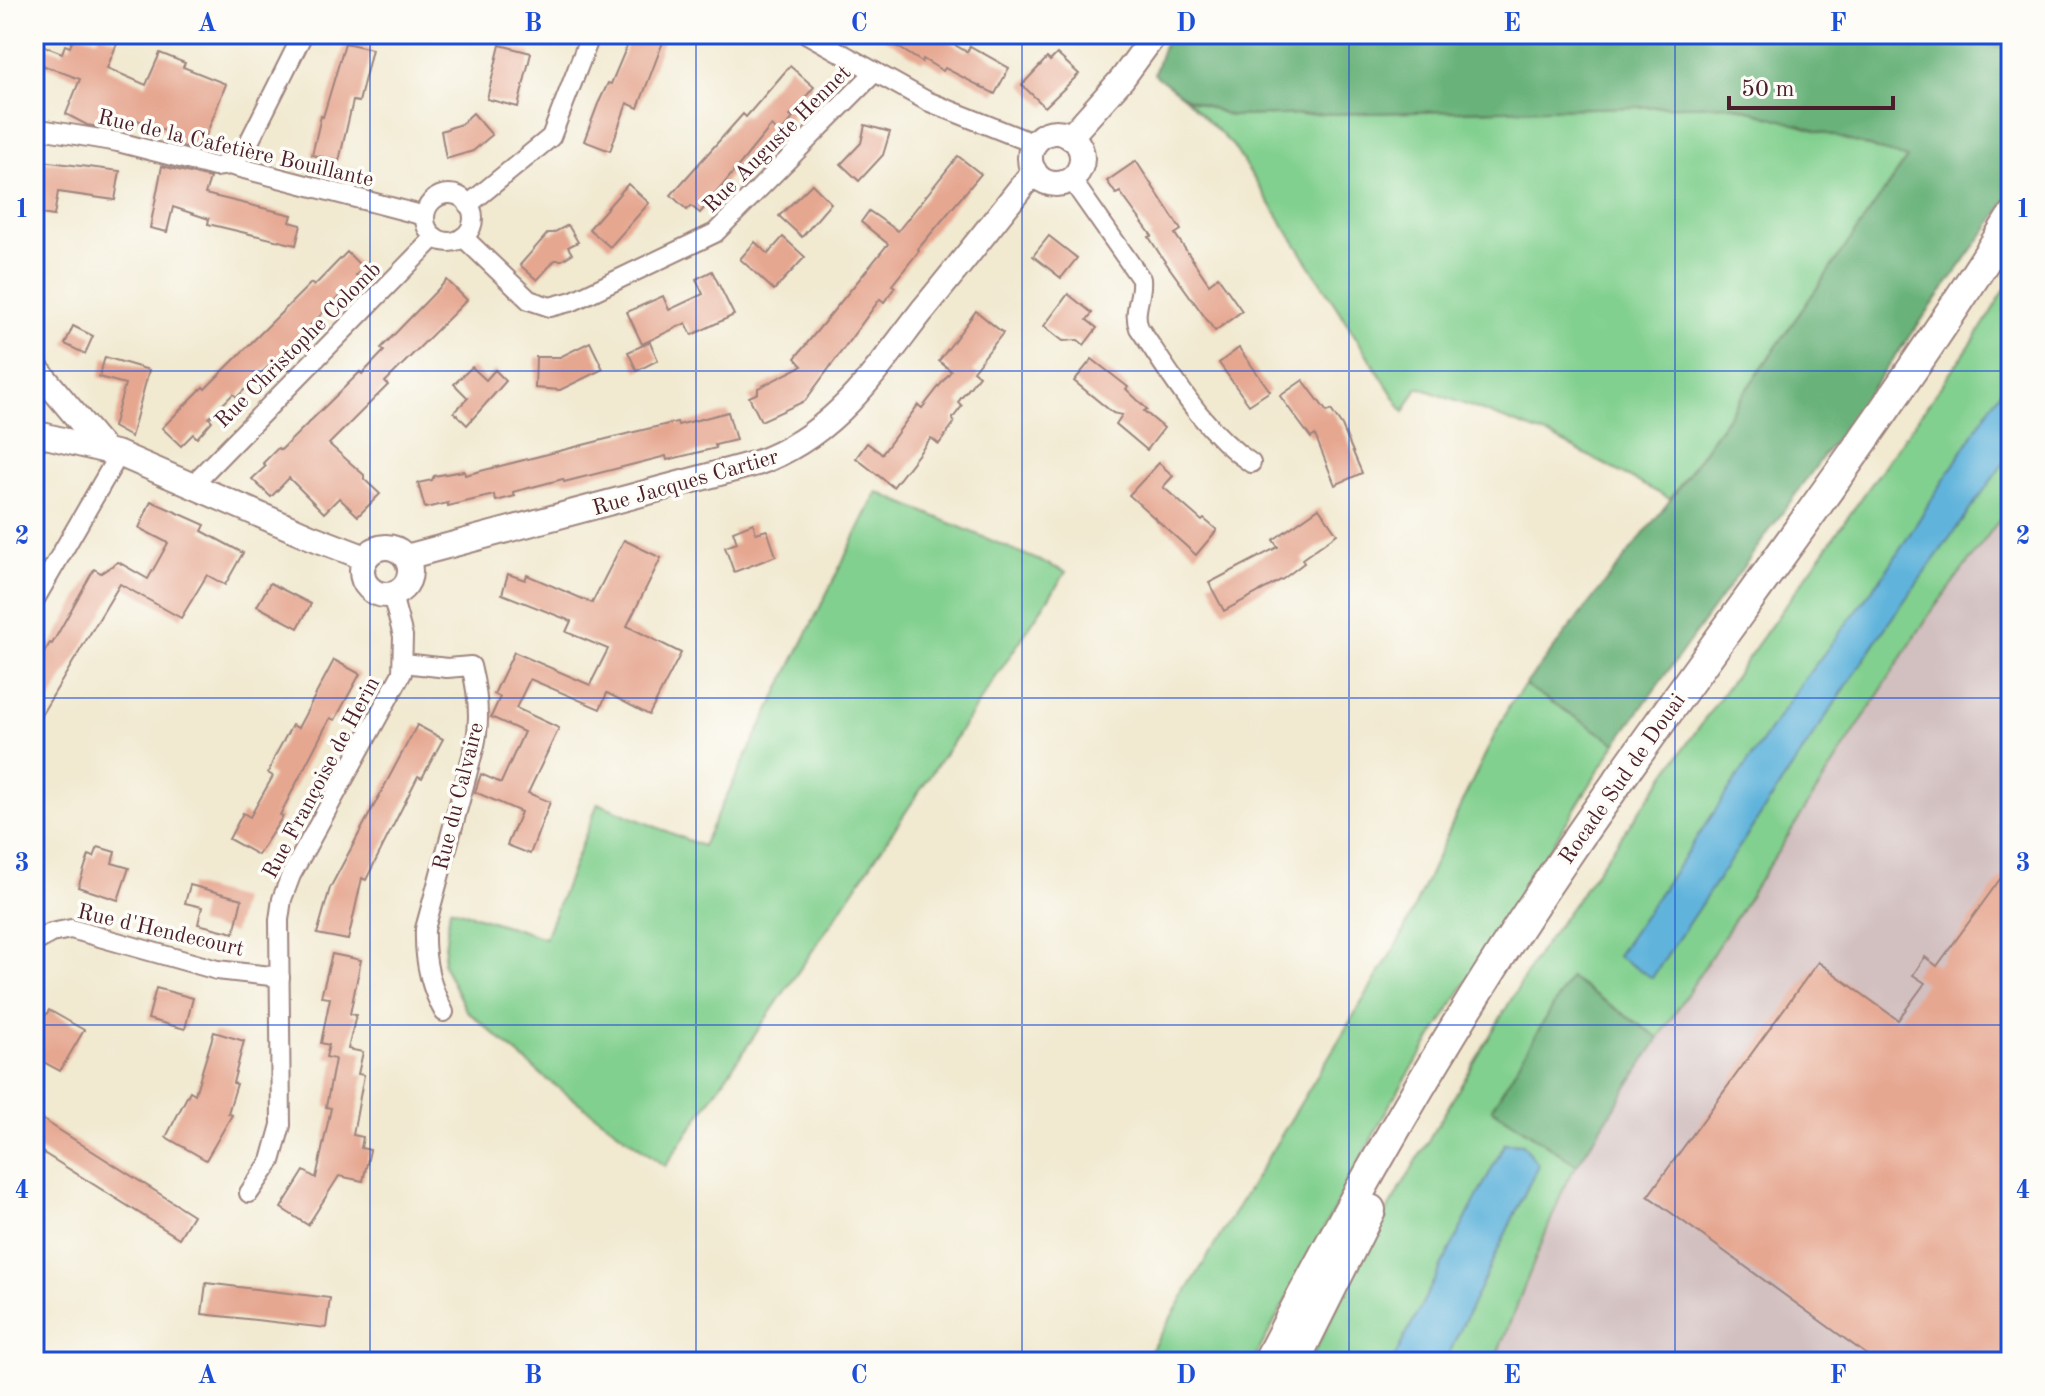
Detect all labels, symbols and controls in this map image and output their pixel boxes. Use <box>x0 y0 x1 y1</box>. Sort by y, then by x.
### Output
text: A <box>197 11 217 37</box>
text: B <box>524 11 542 37</box>
text: C <box>850 11 868 37</box>
text: D <box>1176 11 1196 37</box>
text: E <box>1503 11 1521 37</box>
text: F <box>1829 11 1847 37</box>
scale bar <box>1729 60 1893 110</box>
street label: Rue Auguste Hennet <box>699 61 855 217</box>
text: 50 m <box>1741 78 1795 102</box>
street label: Rue de la Cafetière Bouillante <box>95 106 376 191</box>
text: 1 <box>14 197 30 223</box>
text: 1 <box>2015 197 2031 223</box>
street label: Rue Christophe Colomb <box>211 258 386 433</box>
street label: Rue Jacques Cartier <box>590 446 781 520</box>
text: 2 <box>14 524 30 550</box>
text: 2 <box>2015 524 2031 550</box>
street label: Rue Françoise de Herin <box>259 673 384 882</box>
street label: Rocade Sud de Douai <box>1556 690 1690 868</box>
street label: Rue du Calvaire <box>430 720 488 873</box>
text: 3 <box>14 851 30 877</box>
text: 3 <box>2015 851 2031 877</box>
street label: Rue d'Hendecourt <box>75 901 246 961</box>
text: 4 <box>14 1178 30 1204</box>
text: 4 <box>2015 1178 2031 1204</box>
text: A <box>197 1363 217 1389</box>
text: B <box>524 1363 542 1389</box>
text: C <box>850 1363 868 1389</box>
text: D <box>1176 1363 1196 1389</box>
text: E <box>1503 1363 1521 1389</box>
text: F <box>1829 1363 1847 1389</box>

